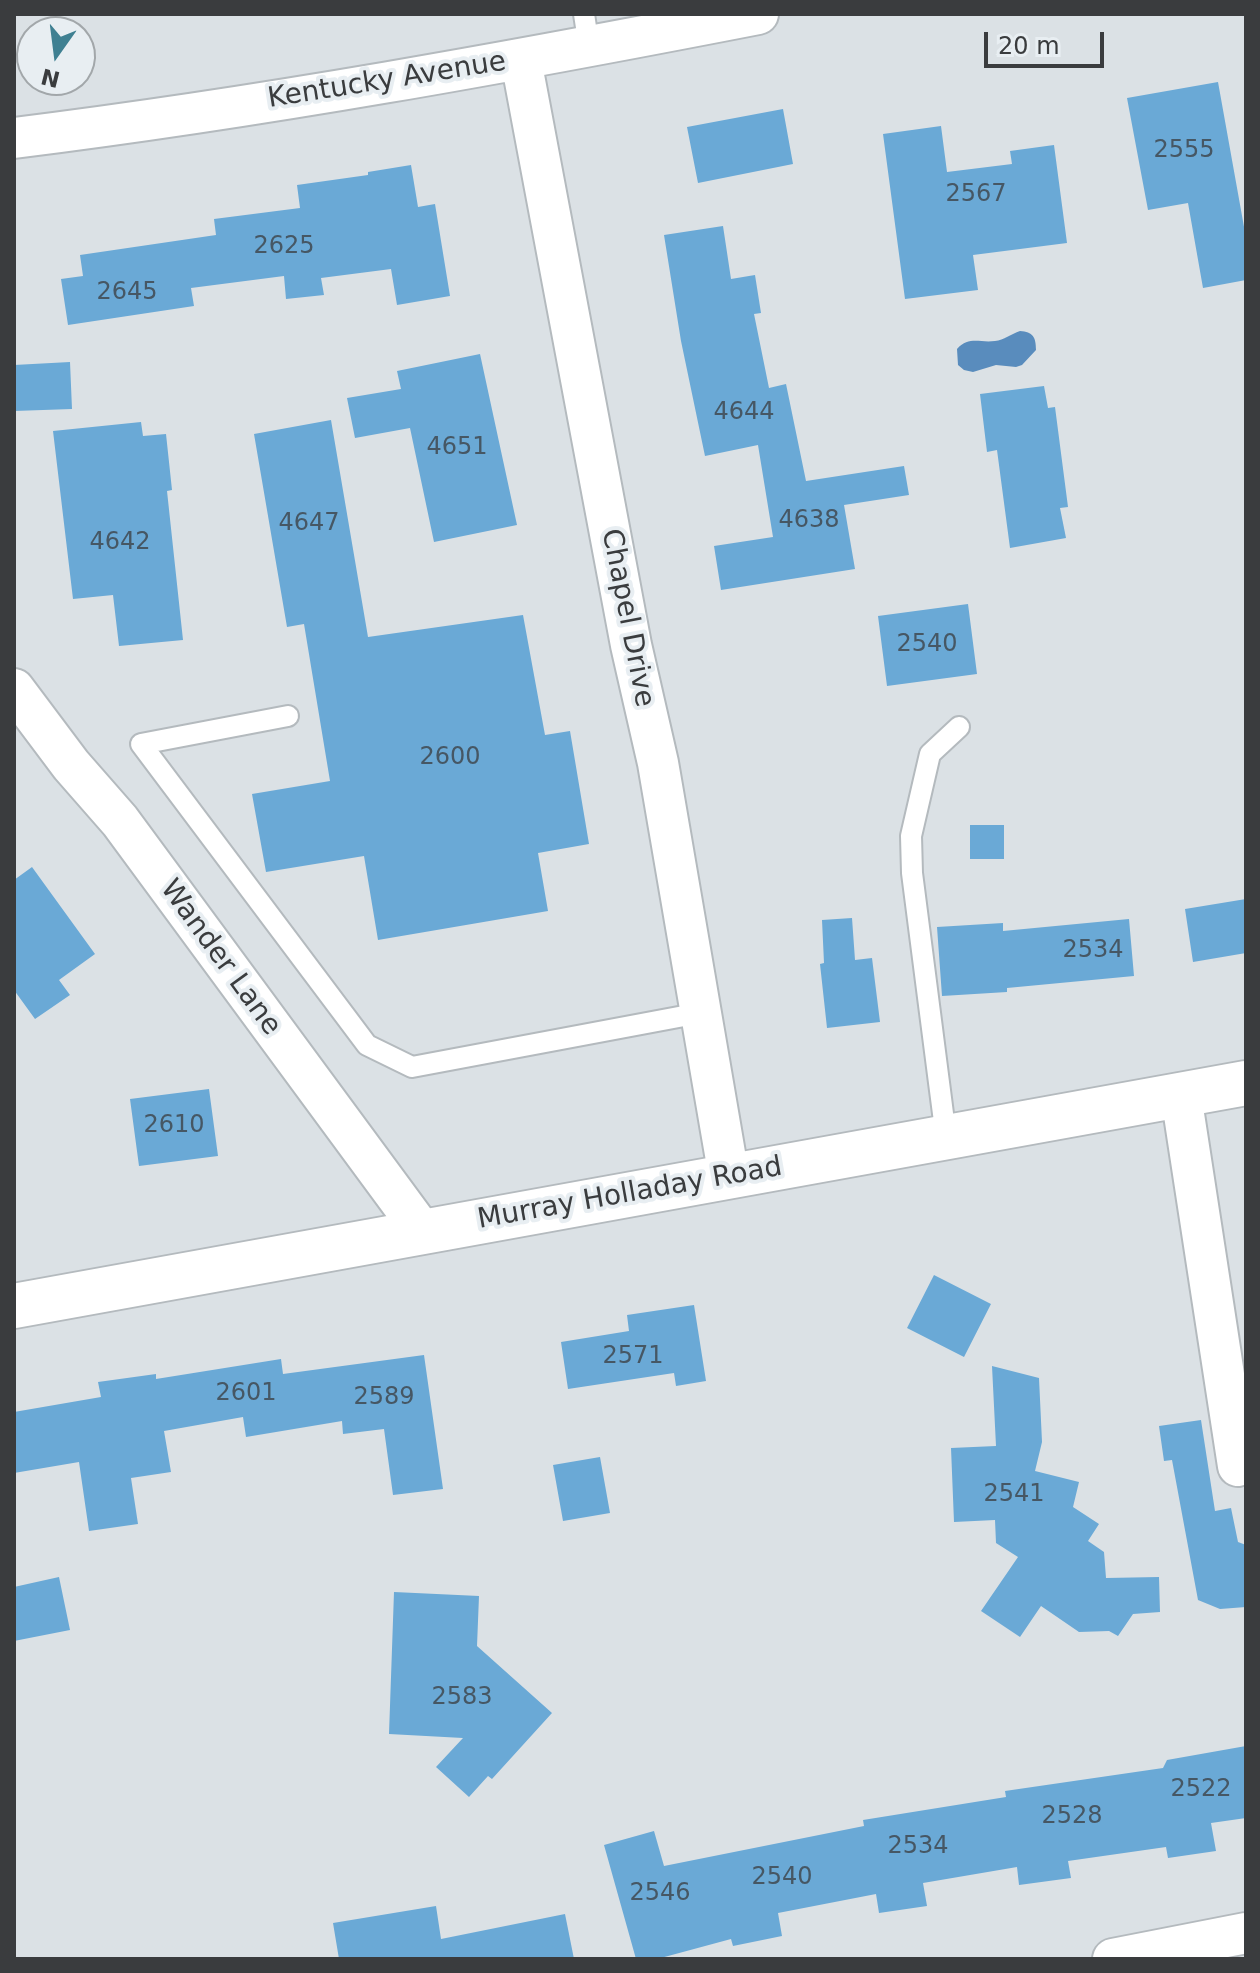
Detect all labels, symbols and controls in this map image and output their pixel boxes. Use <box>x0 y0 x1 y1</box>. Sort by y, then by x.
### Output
north arrow <box>16 16 96 96</box>
scale bar <box>988 16 1108 66</box>
text: 20 m <box>998 32 1060 60</box>
street label: Kentucky Avenue <box>265 46 509 116</box>
text: N <box>39 63 63 92</box>
house number: 2555 <box>1153 137 1215 165</box>
house number: 2567 <box>945 181 1007 209</box>
house number: 2625 <box>253 233 315 261</box>
house number: 2645 <box>96 279 158 307</box>
house number: 4644 <box>713 399 775 427</box>
house number: 4651 <box>426 434 488 462</box>
house number: 4638 <box>778 507 840 535</box>
house number: 4647 <box>278 510 340 538</box>
street label: Chapel Drive <box>593 526 661 710</box>
house number: 4642 <box>89 529 151 557</box>
house number: 2540 <box>896 631 958 659</box>
house number: 2600 <box>419 744 481 772</box>
street label: Wander Lane <box>152 874 288 1042</box>
house number: 2534 <box>1062 937 1124 965</box>
house number: 2610 <box>143 1112 205 1140</box>
street label: Murray Holladay Road <box>475 1151 785 1237</box>
house number: 2571 <box>602 1343 664 1371</box>
house number: 2601 <box>215 1380 277 1408</box>
house number: 2589 <box>353 1384 415 1412</box>
house number: 2541 <box>983 1481 1045 1509</box>
house number: 2583 <box>431 1684 493 1712</box>
house number: 2522 <box>1170 1776 1232 1804</box>
house number: 2528 <box>1041 1803 1103 1831</box>
house number: 2534 <box>887 1833 949 1861</box>
house number: 2540 <box>751 1864 813 1892</box>
house number: 2546 <box>629 1880 691 1908</box>

